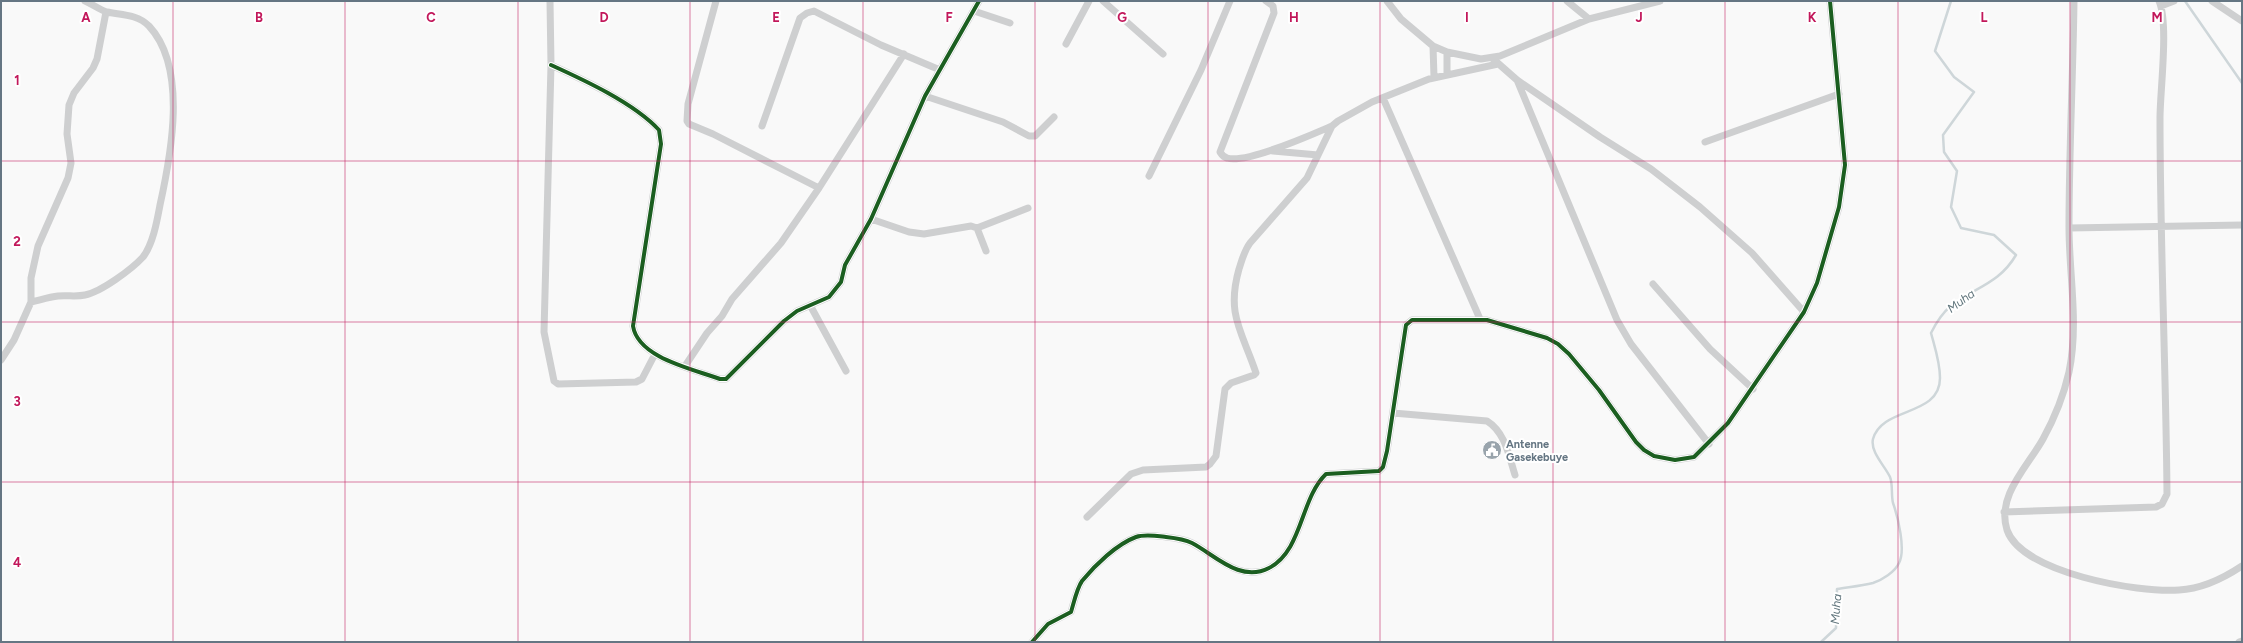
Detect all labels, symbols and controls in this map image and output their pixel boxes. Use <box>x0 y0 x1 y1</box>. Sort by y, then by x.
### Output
text: A <box>81 10 91 25</box>
text: B <box>255 10 263 25</box>
text: C <box>426 10 436 25</box>
text: D <box>599 10 609 25</box>
text: E <box>772 10 780 25</box>
text: F <box>945 10 953 25</box>
text: G <box>1117 10 1127 25</box>
text: H <box>1289 10 1299 25</box>
text: I <box>1465 10 1469 25</box>
text: J <box>1635 10 1643 25</box>
text: K <box>1808 10 1817 25</box>
text: L <box>1981 10 1988 25</box>
text: M <box>2151 10 2163 25</box>
text: 1 <box>14 73 20 88</box>
text: 2 <box>13 234 21 249</box>
water label: Muha <box>1945 286 1977 316</box>
text: 3 <box>13 394 21 409</box>
place label: Antenne Gasekebuye <box>1506 438 1568 464</box>
public building icon: Antenne Gasekebuye <box>1481 439 1503 461</box>
text: 4 <box>13 555 21 570</box>
water label: Muha <box>1828 593 1844 625</box>

